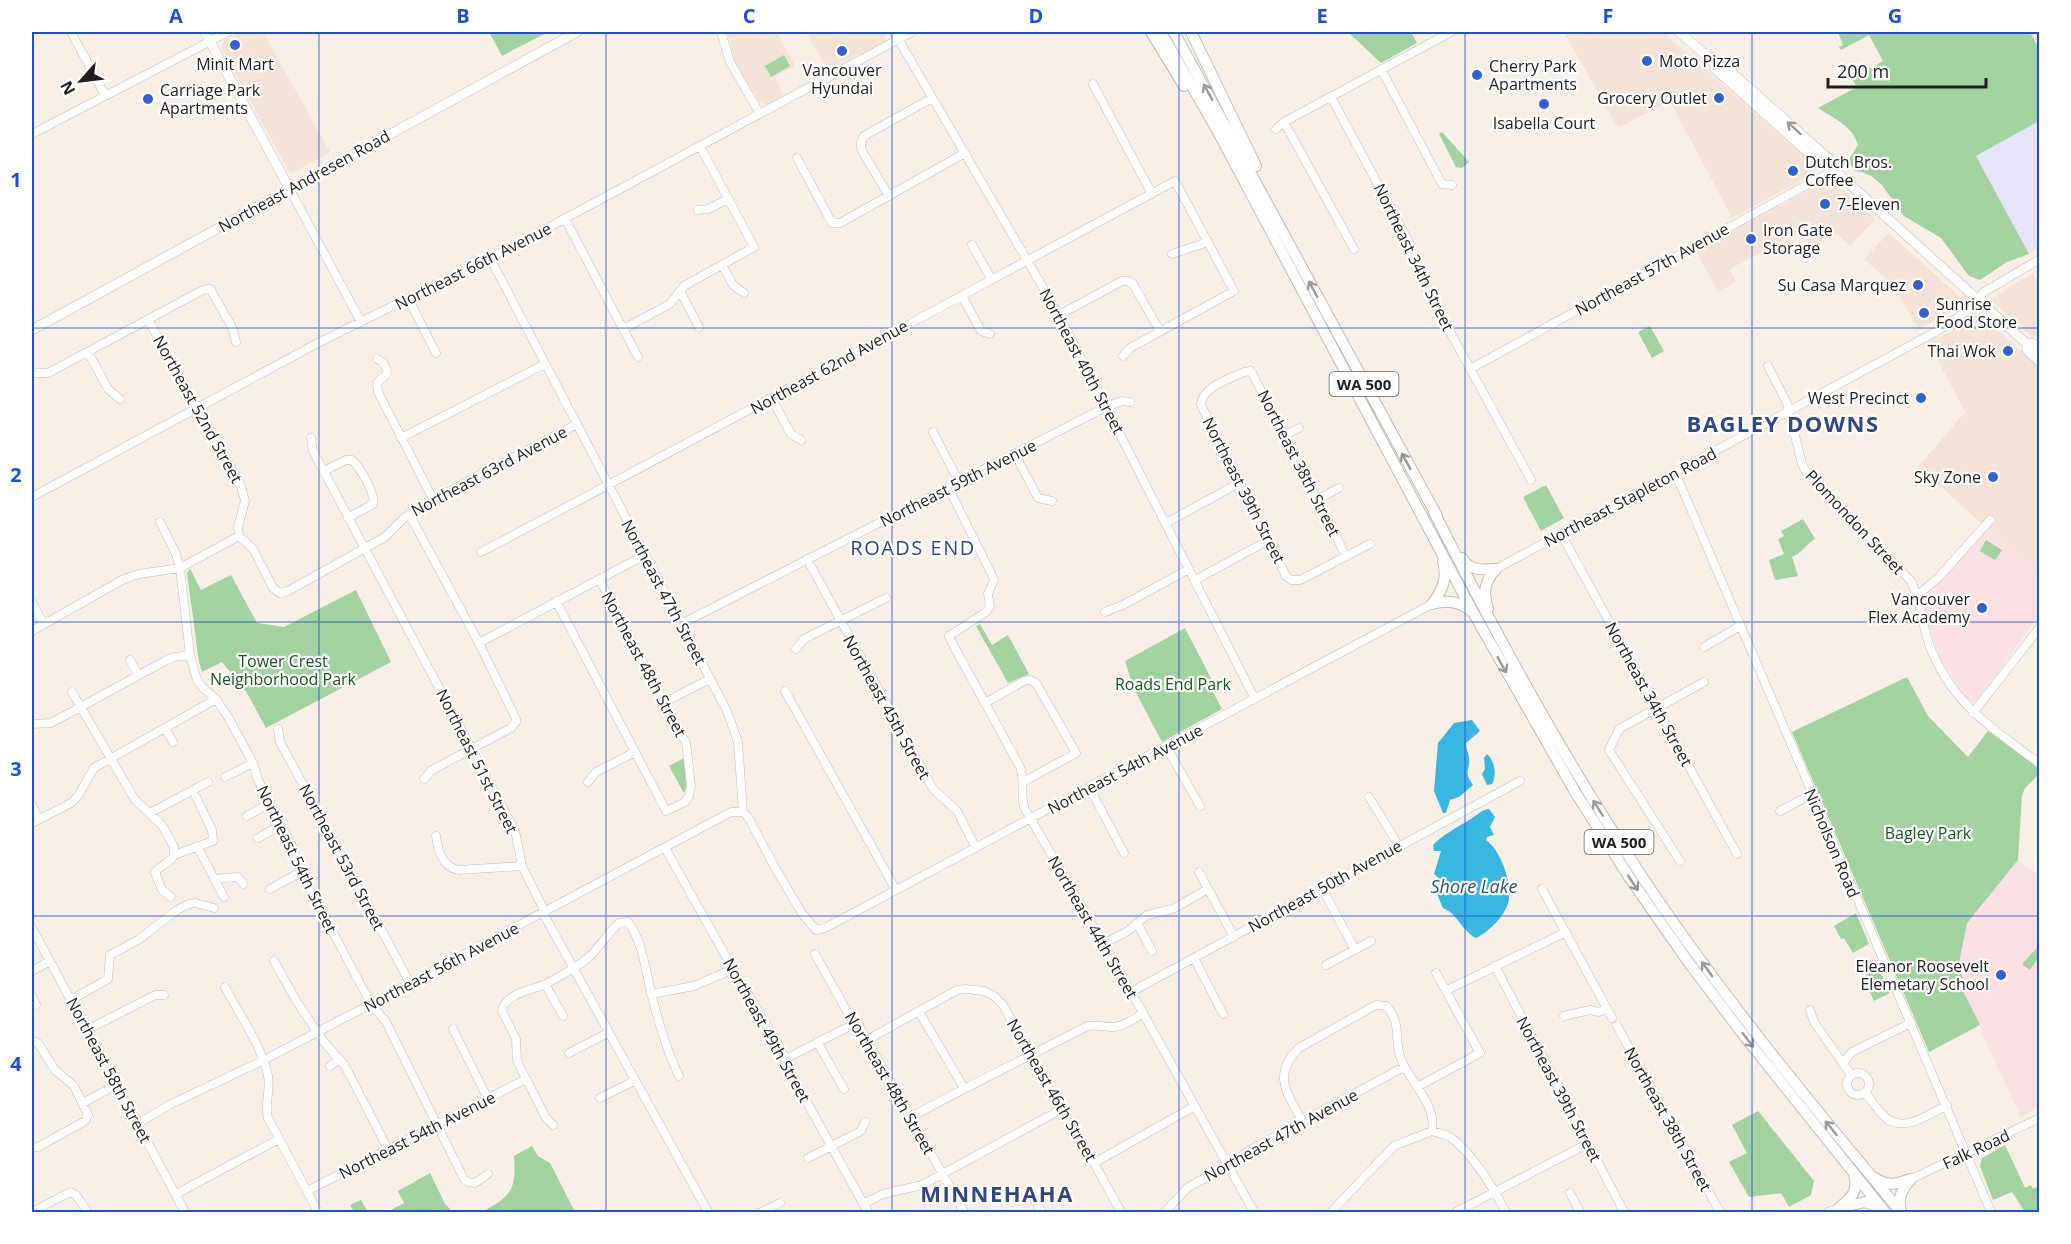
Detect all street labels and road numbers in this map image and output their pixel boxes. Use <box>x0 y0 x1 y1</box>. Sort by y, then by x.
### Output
street label: Northeast Andresen Road <box>214 125 394 237</box>
street label: Northeast 34th Street <box>1369 179 1459 335</box>
street label: Northeast 66th Avenue <box>391 217 555 315</box>
street label: Northeast 57th Avenue <box>1571 217 1733 321</box>
street label: Northeast 40th Street <box>1034 284 1130 438</box>
street label: Northeast 62nd Avenue <box>746 315 912 419</box>
street label: Northeast 52nd Street <box>148 331 248 487</box>
road number: WA 500 <box>1330 372 1398 396</box>
street label: Northeast 38th Street <box>1252 386 1346 540</box>
street label: Northeast 39th Street <box>1197 413 1291 567</box>
street label: Northeast 63rd Avenue <box>407 421 571 521</box>
street label: Northeast 59th Avenue <box>876 434 1040 532</box>
street label: Northeast Stapleton Road <box>1540 442 1720 552</box>
street label: Plomondon Street <box>1801 465 1909 579</box>
street label: Northeast 47th Street <box>616 515 712 669</box>
street label: Northeast 48th Street <box>596 587 692 741</box>
street label: Northeast 34th Street <box>1600 618 1698 770</box>
street label: Northeast 45th Street <box>838 631 936 783</box>
street label: Northeast 51st Street <box>431 685 523 837</box>
street label: Northeast 54th Avenue <box>1044 719 1206 819</box>
street label: Northeast 53rd Street <box>294 780 390 934</box>
street label: Northeast 54th Street <box>252 781 342 937</box>
street label: Nicholson Road <box>1799 785 1865 901</box>
road number: WA 500 <box>1584 830 1654 854</box>
street label: Northeast 50th Avenue <box>1244 834 1406 938</box>
street label: Northeast 44th Street <box>1043 851 1143 1003</box>
street label: Northeast 56th Avenue <box>360 917 522 1017</box>
street label: Northeast 49th Street <box>718 954 816 1106</box>
street label: Northeast 58th Street <box>61 993 157 1147</box>
street label: Northeast 48th Street <box>840 1007 940 1159</box>
street label: Northeast 39th Street <box>1511 1012 1607 1166</box>
street label: Northeast 46th Street <box>1002 1014 1102 1166</box>
street label: Northeast 38th Street <box>1619 1043 1717 1195</box>
street label: Northeast 47th Avenue <box>1200 1083 1362 1187</box>
street label: Northeast 54th Avenue <box>335 1086 499 1184</box>
street label: Falk Road <box>1939 1124 2013 1174</box>

